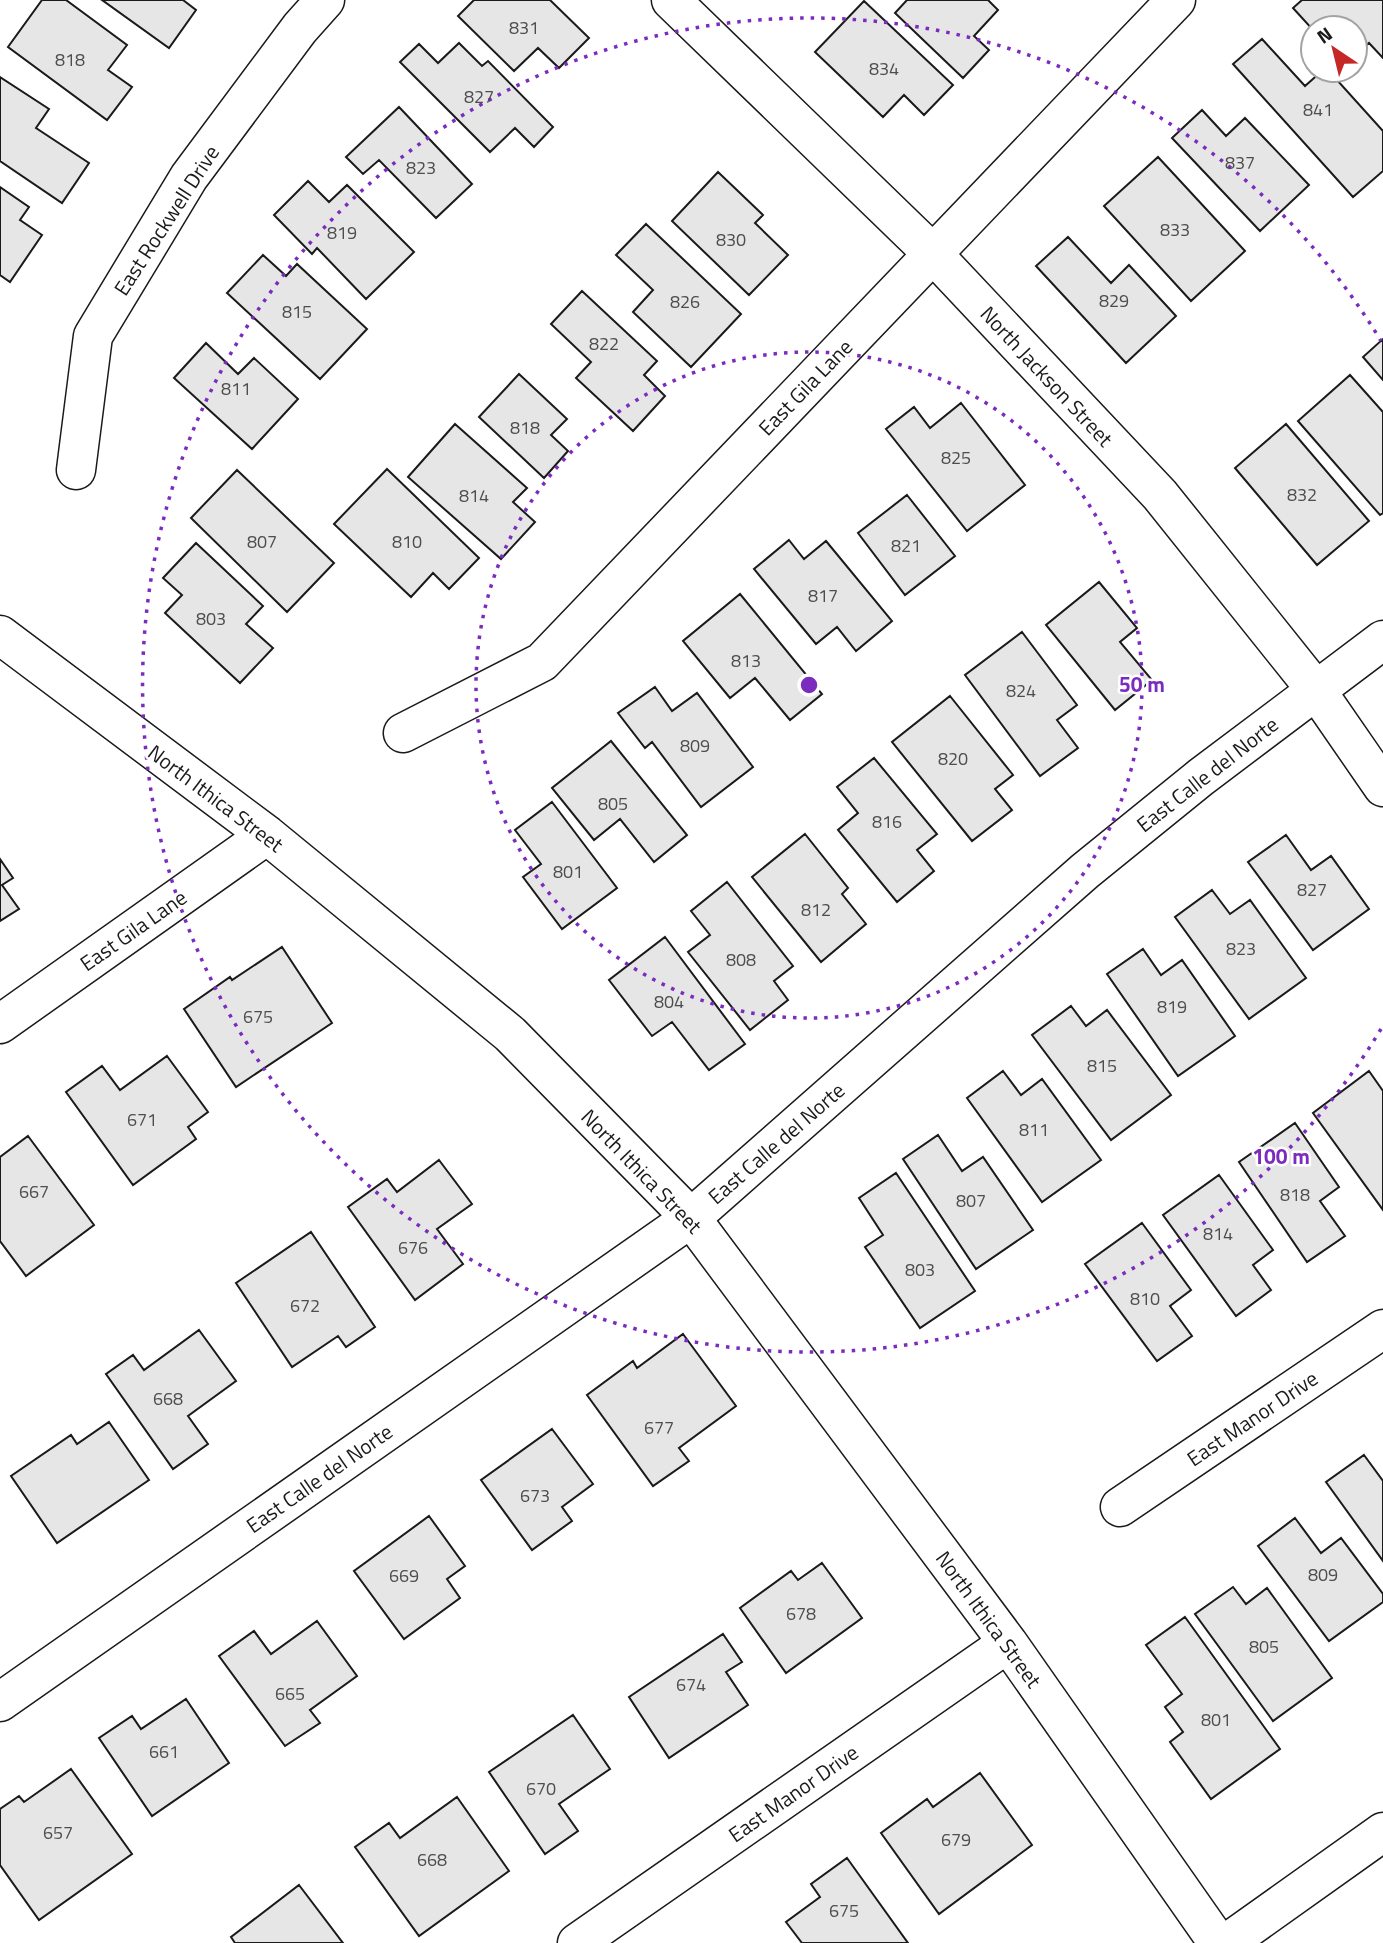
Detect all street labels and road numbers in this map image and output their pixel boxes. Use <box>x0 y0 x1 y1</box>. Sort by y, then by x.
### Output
street label: East Rockwell Drive <box>105 138 227 302</box>
street label: North Jackson Street <box>973 298 1121 454</box>
street label: East Gila Lane <box>750 331 860 443</box>
street label: East Calle del Norte <box>1129 708 1285 840</box>
street label: North Ithica Street <box>141 736 291 860</box>
street label: East Gila Lane <box>73 881 193 979</box>
street label: East Calle del Norte <box>700 1074 852 1212</box>
street label: North Ithica Street <box>574 1101 710 1241</box>
street label: East Manor Drive <box>1180 1362 1324 1474</box>
street label: East Calle del Norte <box>239 1415 399 1541</box>
street label: North Ithica Street <box>928 1544 1050 1695</box>
street label: East Manor Drive <box>721 1736 865 1850</box>

